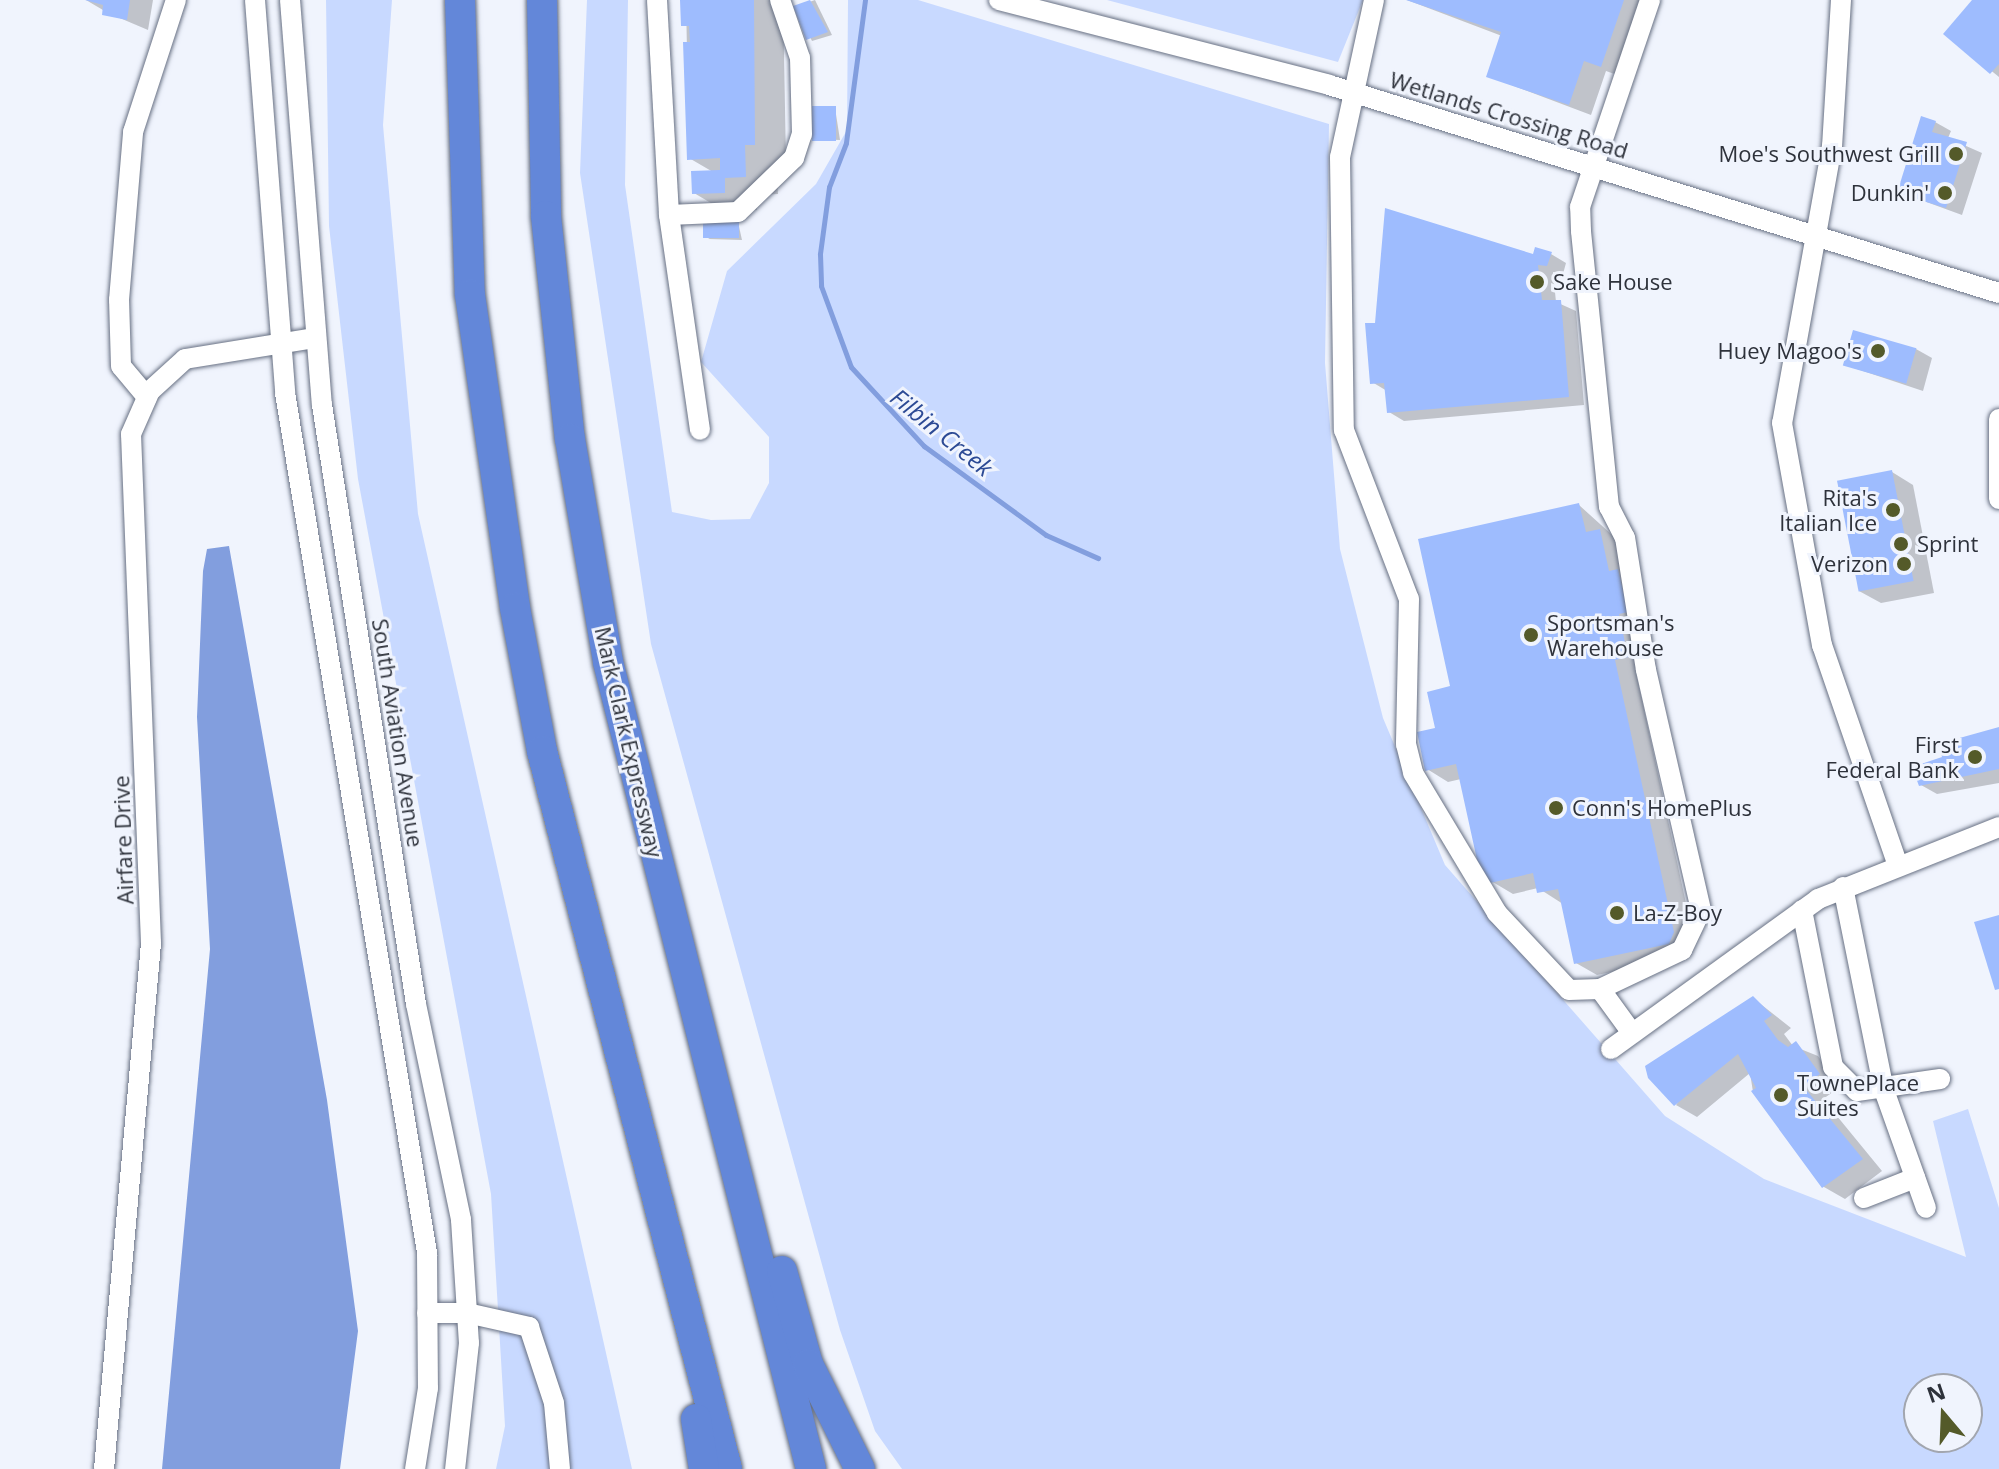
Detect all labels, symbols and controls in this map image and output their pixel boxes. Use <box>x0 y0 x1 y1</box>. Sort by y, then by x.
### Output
street label: Wetlands Crossing Road <box>1387 66 1631 164</box>
place label: Moe's Southwest Grill <box>1718 141 1940 167</box>
marker: Moe's Southwest Grill <box>1947 145 1965 163</box>
place label: Dunkin' <box>1851 180 1929 206</box>
marker: Dunkin' <box>1936 184 1954 202</box>
place label: Sake House <box>1553 269 1673 295</box>
marker: Sake House <box>1528 273 1546 291</box>
place label: Huey Magoo's <box>1717 338 1862 364</box>
marker: Huey Magoo's <box>1869 342 1887 360</box>
water label: Filbin Creek <box>885 382 999 482</box>
place label: Rita's Italian Ice <box>1779 484 1877 536</box>
marker: Rita's Italian Ice <box>1884 501 1902 519</box>
place label: Sprint <box>1917 531 1978 557</box>
marker: Sprint <box>1892 535 1910 553</box>
place label: Verizon <box>1811 551 1888 577</box>
marker: Verizon <box>1895 555 1913 573</box>
place label: Sportsman's Warehouse <box>1547 609 1674 660</box>
street label: South Aviation Avenue <box>367 617 429 849</box>
street label: Mark Clark Expressway <box>590 624 668 860</box>
marker: Sportsman's Warehouse <box>1522 626 1540 644</box>
place label: First Federal Bank <box>1826 731 1959 782</box>
marker: First Federal Bank <box>1966 748 1984 766</box>
street label: Airfare Drive <box>108 775 138 905</box>
place label: Conn's HomePlus <box>1572 795 1752 821</box>
marker: Conn's HomePlus <box>1547 799 1565 817</box>
place label: La-Z-Boy <box>1633 900 1722 926</box>
marker: La-Z-Boy <box>1608 904 1626 922</box>
place label: TownePlace Suites <box>1797 1069 1919 1120</box>
marker: TownePlace Suites <box>1772 1086 1790 1104</box>
north arrow <box>1903 1373 1983 1453</box>
text: N <box>1922 1375 1949 1409</box>

